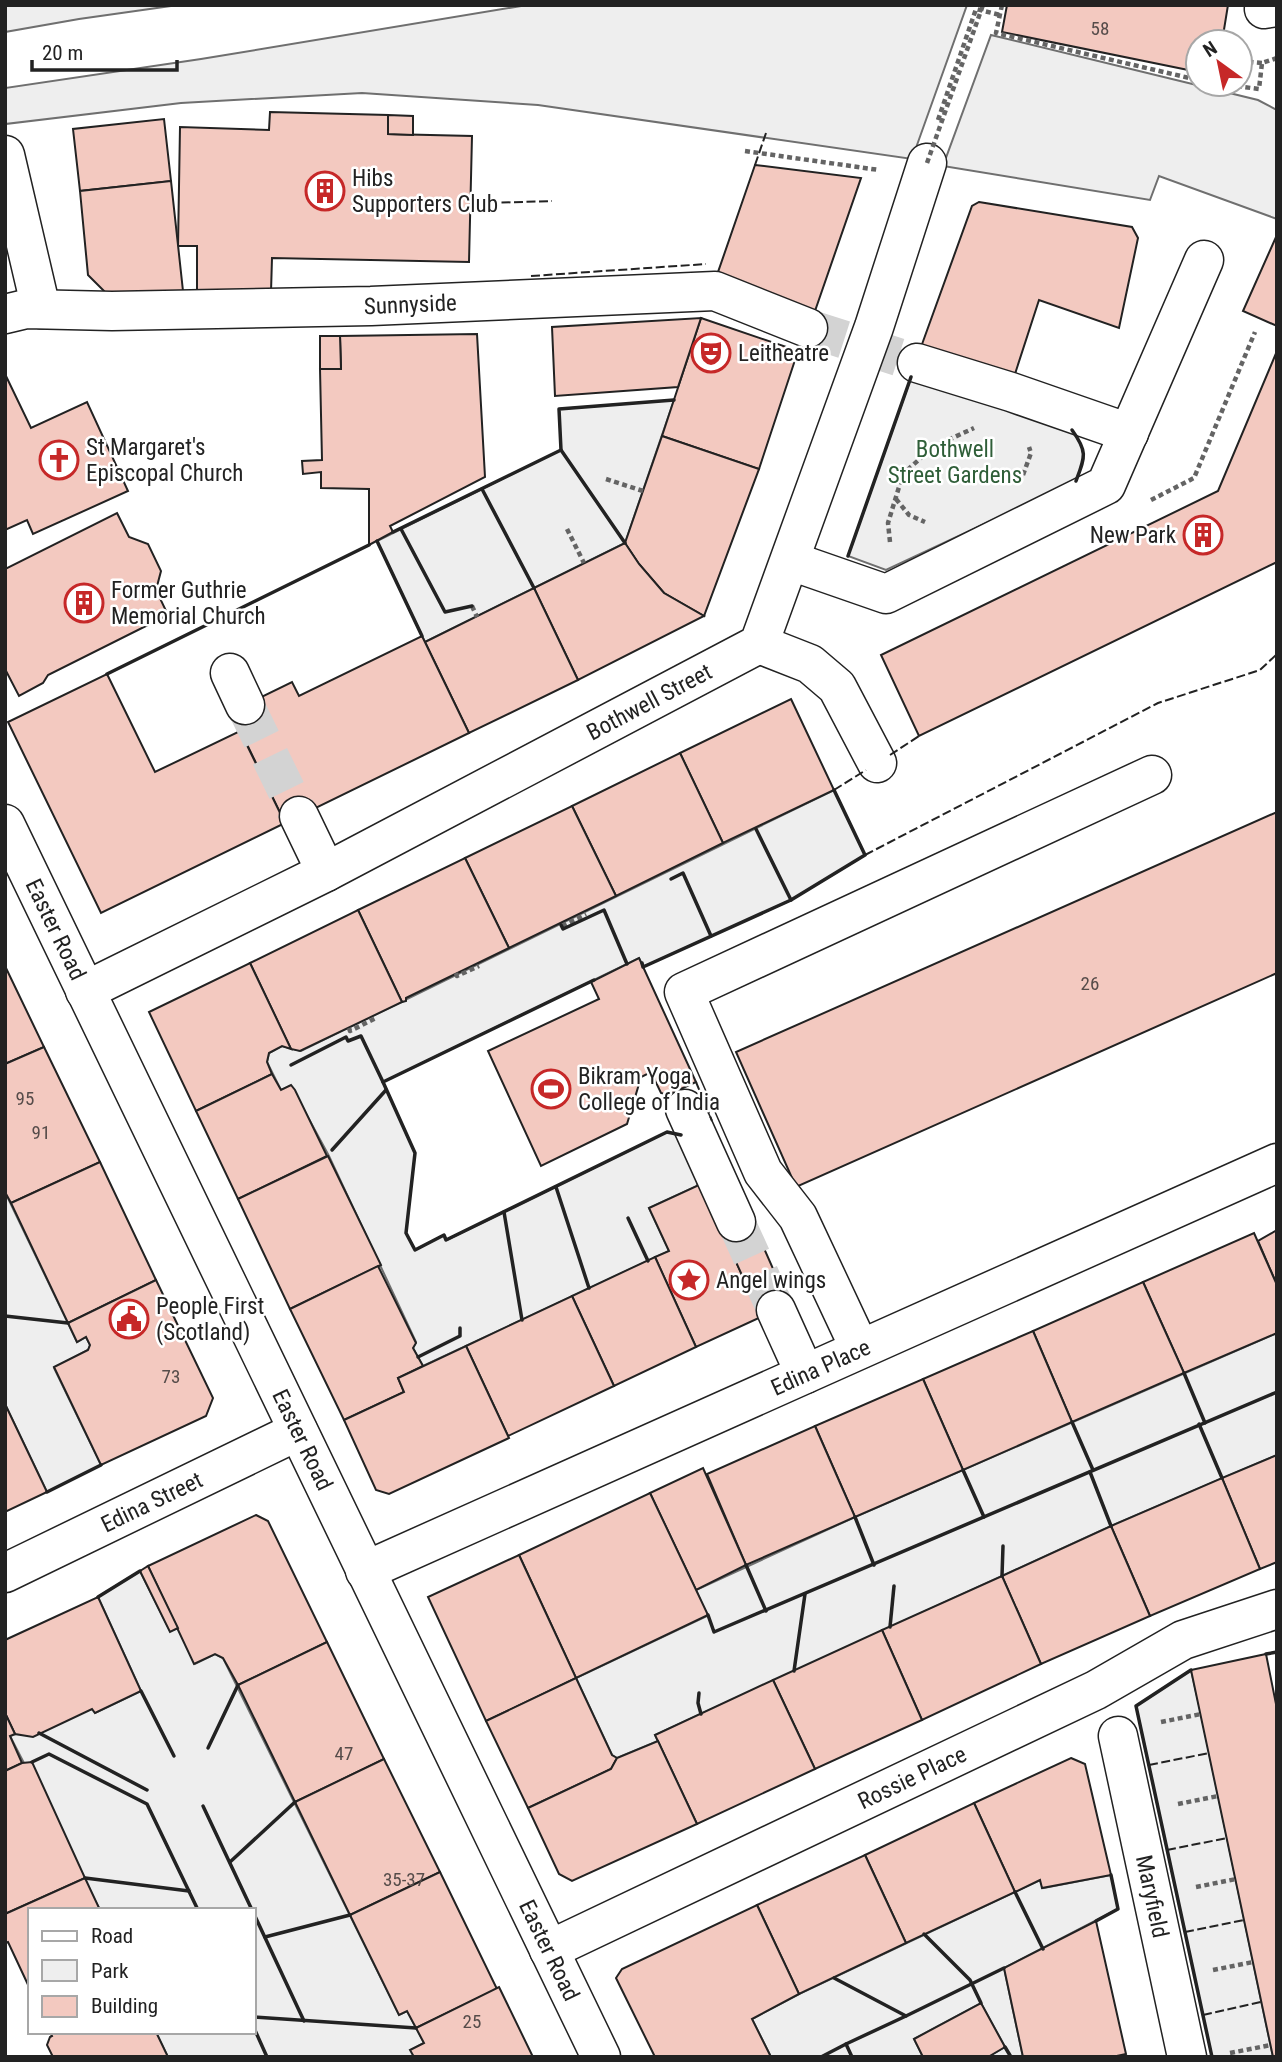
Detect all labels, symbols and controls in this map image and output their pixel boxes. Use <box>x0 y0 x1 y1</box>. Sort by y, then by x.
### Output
house number: 58 <box>1091 17 1109 40</box>
scale bar <box>32 28 177 72</box>
north arrow <box>1184 28 1254 98</box>
text: N <box>1199 36 1221 62</box>
text: 20 m <box>42 41 83 65</box>
place label: Hibs Supporters Club <box>352 165 498 218</box>
building icon: Hibs Supporters Club <box>304 170 346 212</box>
street label: Sunnyside <box>364 289 457 320</box>
theatre icon: Leitheatre <box>690 332 732 374</box>
place label: Leitheatre <box>738 340 829 367</box>
place label: St Margaret's Episcopal Church <box>86 434 243 487</box>
park label: Bothwell Street Gardens <box>888 436 1022 489</box>
church icon: St Margaret's Episcopal Church <box>38 439 80 481</box>
building icon: New Park <box>1182 514 1224 556</box>
place label: New Park <box>1090 522 1177 549</box>
place label: Former Guthrie Memorial Church <box>111 577 266 630</box>
building icon: Former Guthrie Memorial Church <box>63 582 105 624</box>
street label: Bothwell Street <box>582 658 717 746</box>
street label: Easter Road <box>20 875 91 985</box>
house number: 26 <box>1081 972 1099 995</box>
place label: Bikram Yoga College of India <box>578 1063 720 1116</box>
sports icon: Bikram Yoga College of India <box>530 1068 572 1110</box>
house number: 95 <box>16 1087 34 1110</box>
house number: 91 <box>32 1121 50 1144</box>
place icon: Angel wings <box>668 1259 710 1301</box>
place label: Angel wings <box>716 1267 826 1294</box>
place label: People First (Scotland) <box>156 1293 264 1346</box>
public building icon: People First (Scotland) <box>108 1298 150 1340</box>
street label: Edina Place <box>767 1334 875 1402</box>
house number: 73 <box>162 1365 180 1388</box>
street label: Easter Road <box>266 1385 338 1495</box>
street label: Edina Street <box>97 1466 207 1538</box>
street label: Rossie Place <box>854 1741 971 1815</box>
house number: 47 <box>335 1742 353 1765</box>
street label: Maryfield <box>1130 1853 1174 1940</box>
house number: 35-37 <box>383 1868 425 1891</box>
street label: Easter Road <box>513 1896 585 2006</box>
legend <box>28 1908 256 2034</box>
text: Road <box>91 1924 133 1948</box>
text: Park <box>91 1959 129 1983</box>
text: Building <box>91 1994 158 2018</box>
house number: 25 <box>463 2010 481 2033</box>

